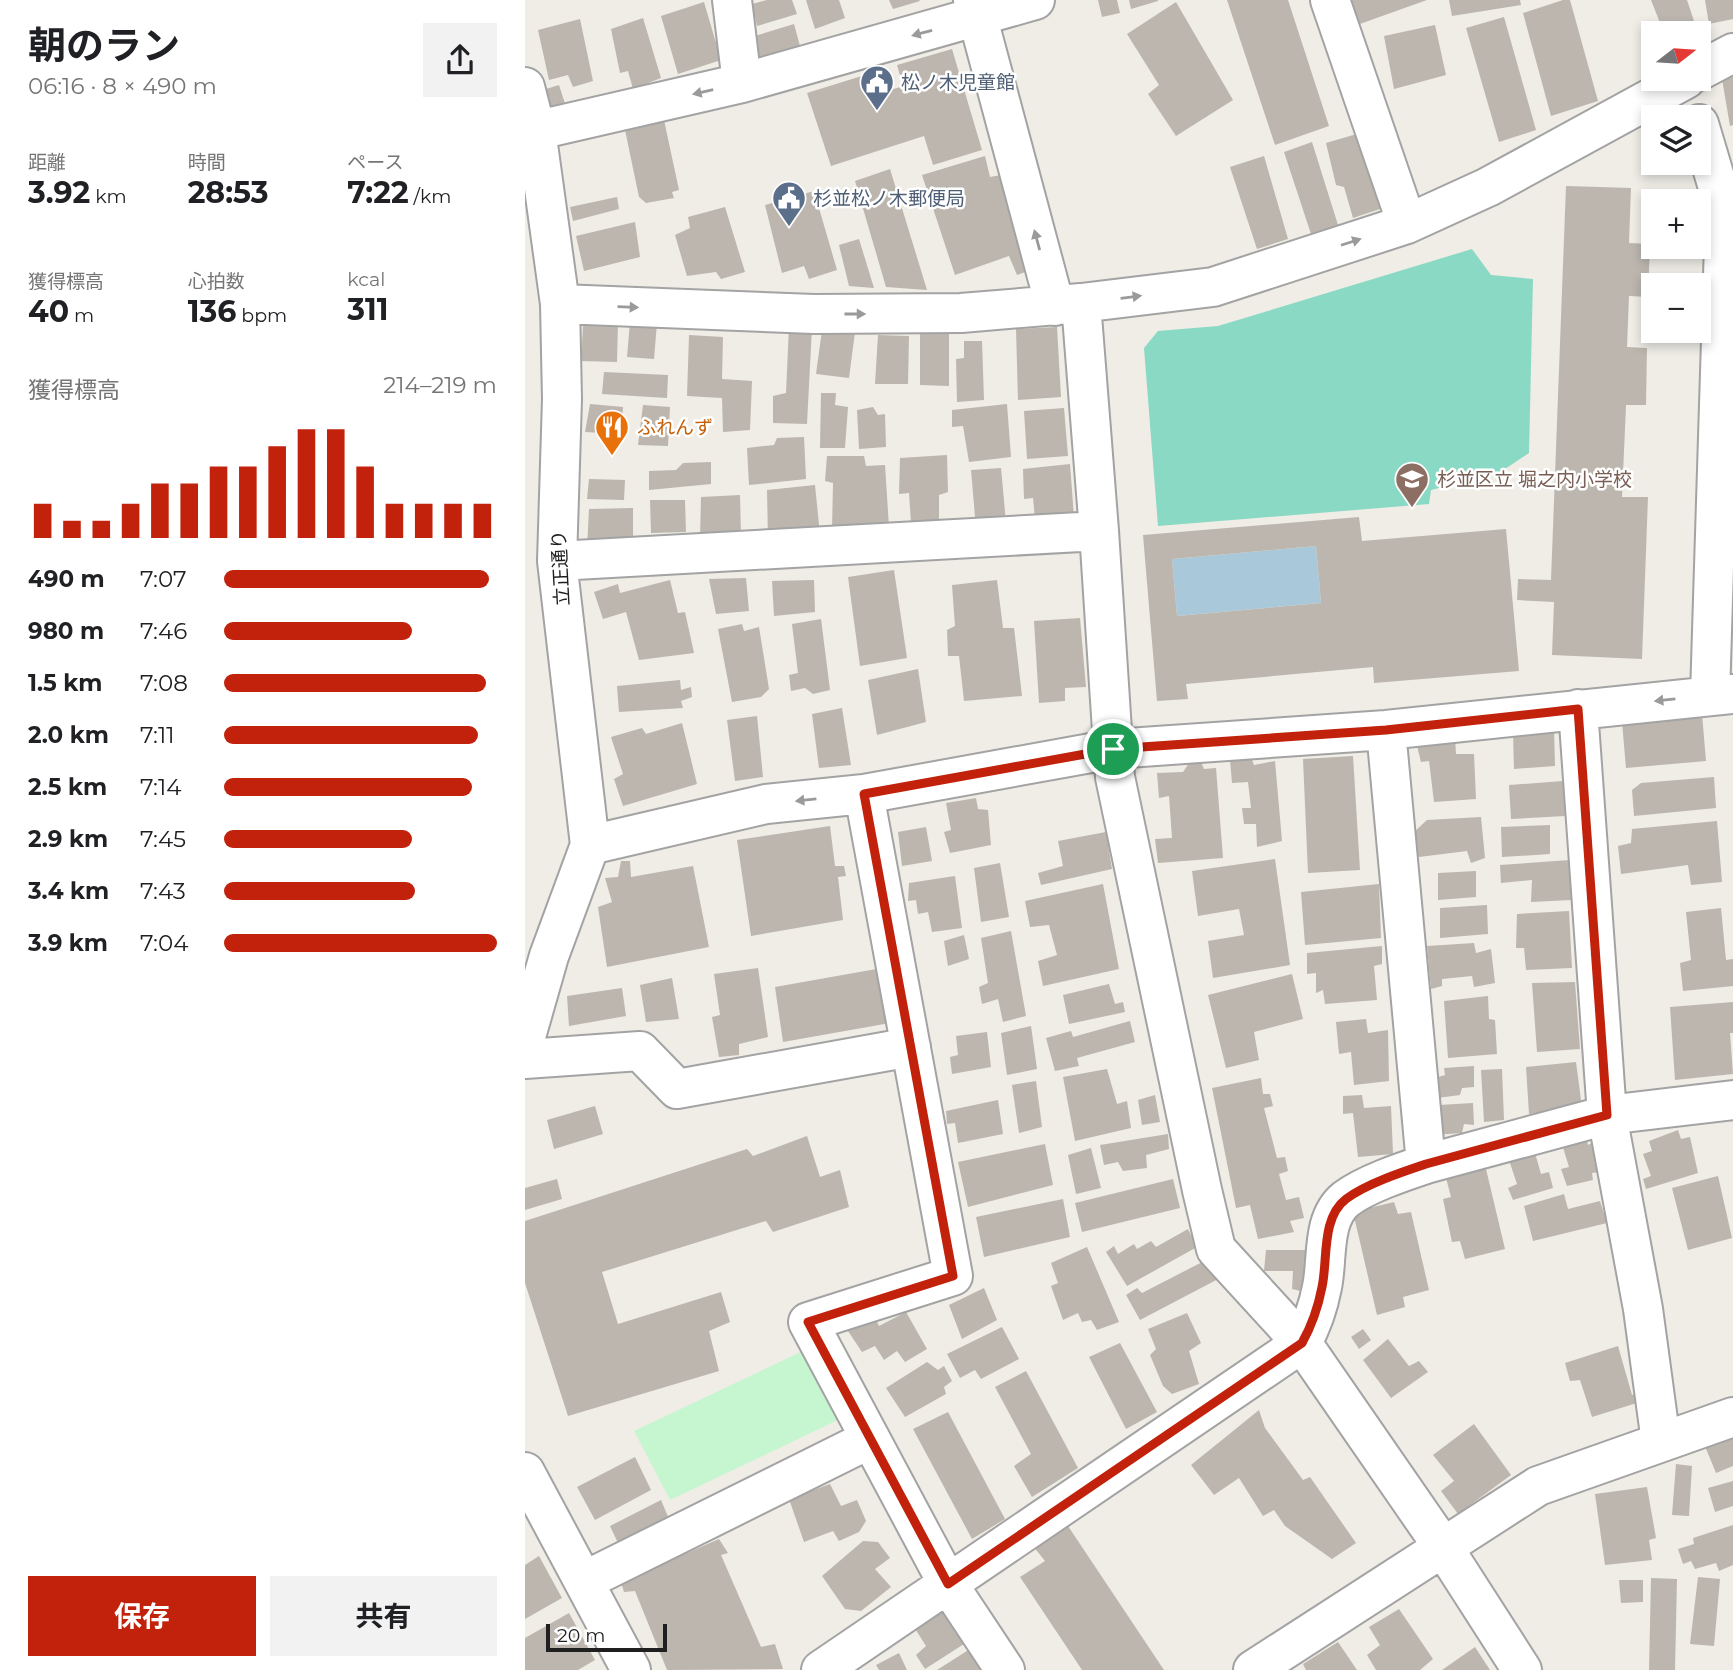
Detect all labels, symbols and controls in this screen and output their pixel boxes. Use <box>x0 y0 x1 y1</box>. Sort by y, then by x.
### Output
north arrow <box>1641 21 1711 91</box>
map controls <box>1641 21 1711 343</box>
text: 朝のラン <box>28 22 180 69</box>
button: share <box>423 23 497 97</box>
one-way arrow <box>911 28 933 39</box>
public building icon: 松ノ木児童館 <box>858 63 896 112</box>
place label: 松ノ木児童館 <box>901 71 1015 94</box>
text: 06:16 · 8 × 490 m <box>28 72 217 100</box>
one-way arrow <box>691 87 713 98</box>
button: layers <box>1641 105 1711 175</box>
text: 距離 <box>28 151 66 174</box>
text: 時間 <box>188 151 226 174</box>
text: ペース <box>347 151 403 174</box>
text: 3.92 <box>28 174 90 211</box>
text: 28:53 <box>188 174 268 211</box>
text: 7:22 <box>347 174 409 211</box>
public building icon: 杉並松ノ木郵便局 <box>770 179 808 228</box>
text: km <box>90 185 127 208</box>
text: /km <box>409 185 451 208</box>
place label: 杉並松ノ木郵便局 <box>813 187 965 210</box>
button: + <box>1641 189 1711 259</box>
one-way arrow <box>1031 228 1042 250</box>
one-way arrow <box>1340 236 1361 247</box>
text: kcal <box>347 268 385 291</box>
text: 獲得標高 <box>28 270 104 293</box>
text: 心拍数 <box>188 270 245 293</box>
button: − <box>1641 273 1711 343</box>
text: 311 <box>347 291 389 328</box>
one-way arrow <box>1120 292 1142 303</box>
text: 40 <box>28 293 69 330</box>
text: 136 <box>188 293 236 330</box>
one-way arrow <box>617 301 639 312</box>
text: m <box>69 304 94 327</box>
text: bpm <box>236 304 287 327</box>
one-way arrow <box>845 308 867 319</box>
text: 214–219 m <box>383 371 497 399</box>
text: 獲得標高 <box>28 376 120 404</box>
restaurant icon: ふれんず <box>593 408 631 457</box>
place label: ふれんず <box>637 416 713 439</box>
school or university icon: 杉並区立 堀之内小学校 <box>1393 460 1431 509</box>
place label: 杉並区立 堀之内小学校 <box>1437 468 1632 491</box>
street label: 立正通り <box>547 529 574 607</box>
text: 490 m <box>28 565 105 593</box>
text: 7:07 <box>140 565 187 593</box>
text: 980 m <box>28 617 104 645</box>
text: 7:46 <box>140 617 187 645</box>
text: 1.5 km <box>28 669 102 697</box>
text: 7:08 <box>140 669 188 697</box>
one-way arrow <box>1654 695 1676 706</box>
pin <box>1083 719 1143 779</box>
text: 2.0 km <box>28 721 109 749</box>
text: 7:11 <box>140 721 175 749</box>
icon: arrive <box>1094 730 1132 768</box>
text: 2.5 km <box>28 773 107 801</box>
text: 7:14 <box>140 773 181 801</box>
one-way arrow <box>795 795 817 806</box>
text: 2.9 km <box>28 825 108 853</box>
text: 7:45 <box>140 825 186 853</box>
text: 3.4 km <box>28 877 109 905</box>
text: 7:43 <box>140 877 186 905</box>
text: 3.9 km <box>28 929 108 957</box>
text: 7:04 <box>140 929 188 957</box>
button: 保存 <box>28 1576 256 1656</box>
button: 共有 <box>270 1576 497 1656</box>
scale bar <box>546 1621 667 1653</box>
text: 20 m <box>557 1624 605 1647</box>

